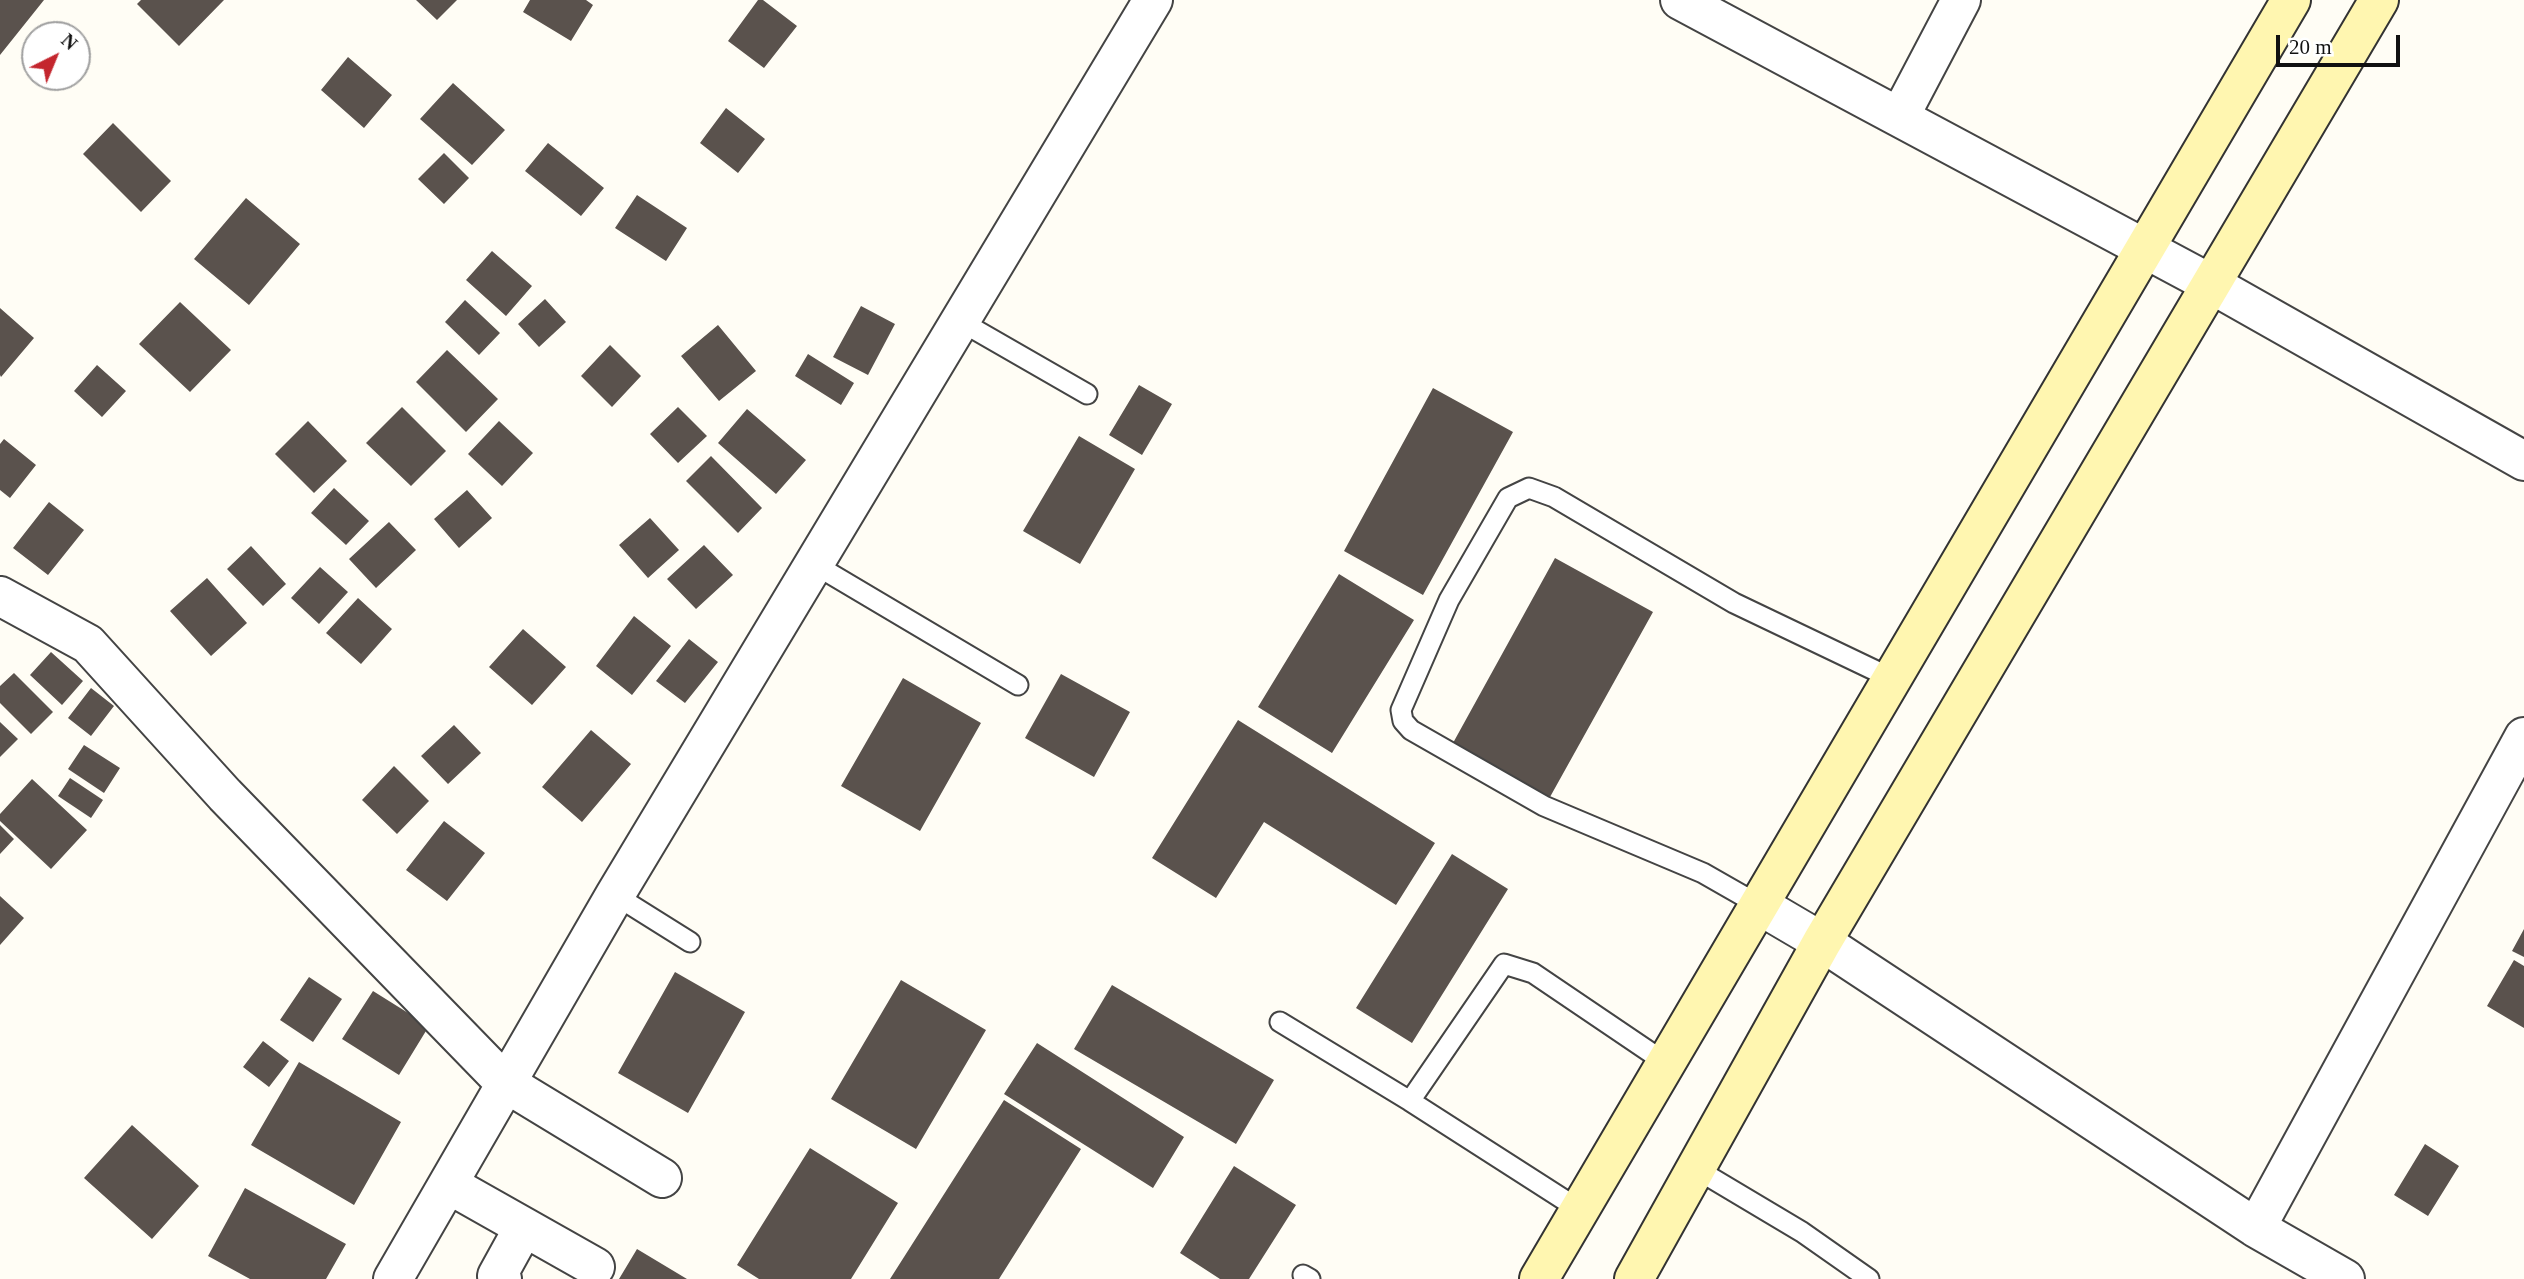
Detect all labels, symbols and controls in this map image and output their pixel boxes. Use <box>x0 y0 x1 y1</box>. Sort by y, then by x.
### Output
north arrow <box>21 21 91 91</box>
scale bar <box>2279 21 2403 65</box>
text: N <box>57 29 81 54</box>
text: 20 m <box>2289 35 2332 59</box>

